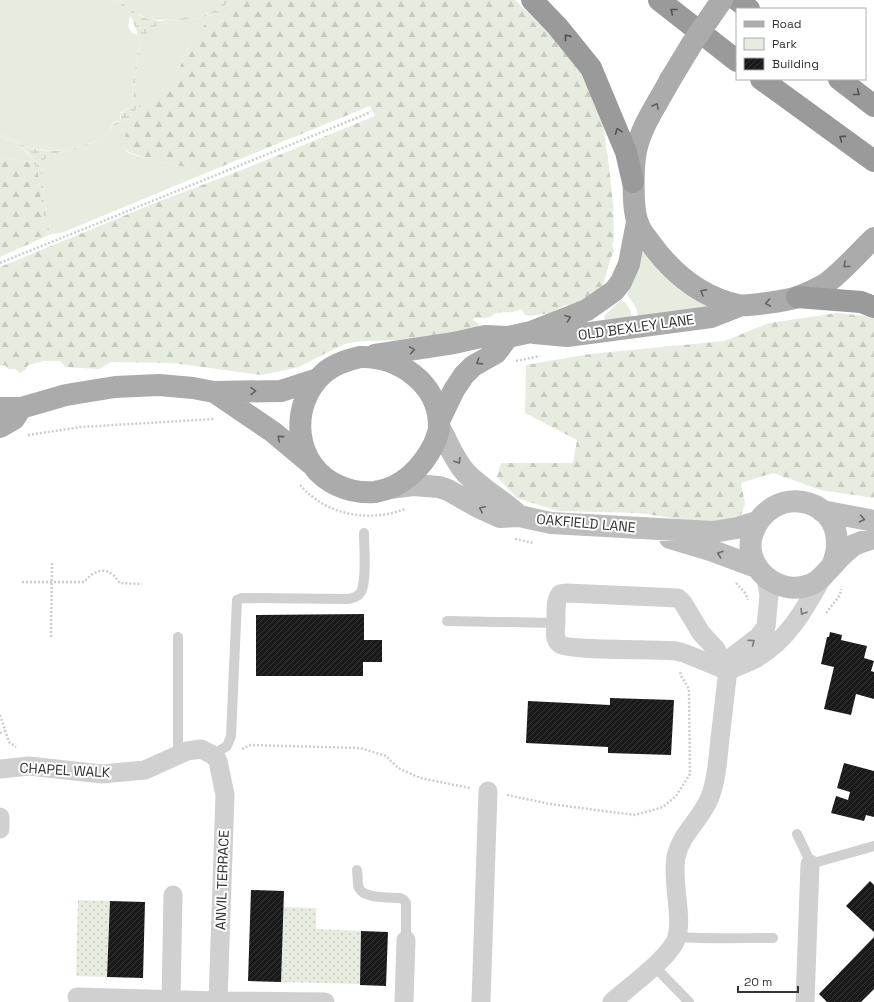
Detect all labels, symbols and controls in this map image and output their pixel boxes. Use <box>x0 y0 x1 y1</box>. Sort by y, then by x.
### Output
legend <box>736 8 866 80</box>
one-way arrow <box>670 9 677 16</box>
text: Road <box>772 16 801 32</box>
one-way arrow <box>564 35 571 42</box>
text: Park <box>772 36 797 52</box>
text: Building <box>772 56 819 72</box>
one-way arrow <box>852 88 859 95</box>
one-way arrow <box>652 103 659 110</box>
one-way arrow <box>615 128 623 135</box>
one-way arrow <box>840 136 847 143</box>
one-way arrow <box>843 260 851 268</box>
one-way arrow <box>700 289 707 296</box>
one-way arrow <box>765 298 772 306</box>
street label: OLD BEXLEY LANE <box>577 310 695 344</box>
one-way arrow <box>564 315 571 323</box>
one-way arrow <box>409 346 415 355</box>
one-way arrow <box>476 357 483 365</box>
one-way arrow <box>250 387 256 396</box>
one-way arrow <box>277 436 285 443</box>
one-way arrow <box>453 457 460 464</box>
one-way arrow <box>479 506 486 514</box>
street label: OAKFIELD LANE <box>536 510 637 536</box>
one-way arrow <box>858 514 865 522</box>
one-way arrow <box>716 550 723 558</box>
one-way arrow <box>800 608 808 615</box>
one-way arrow <box>747 640 754 647</box>
street label: CHAPEL WALK <box>19 759 111 781</box>
street label: ANVIL TERRACE <box>211 830 233 930</box>
scale bar <box>738 968 798 994</box>
text: 20 m <box>744 974 772 990</box>

